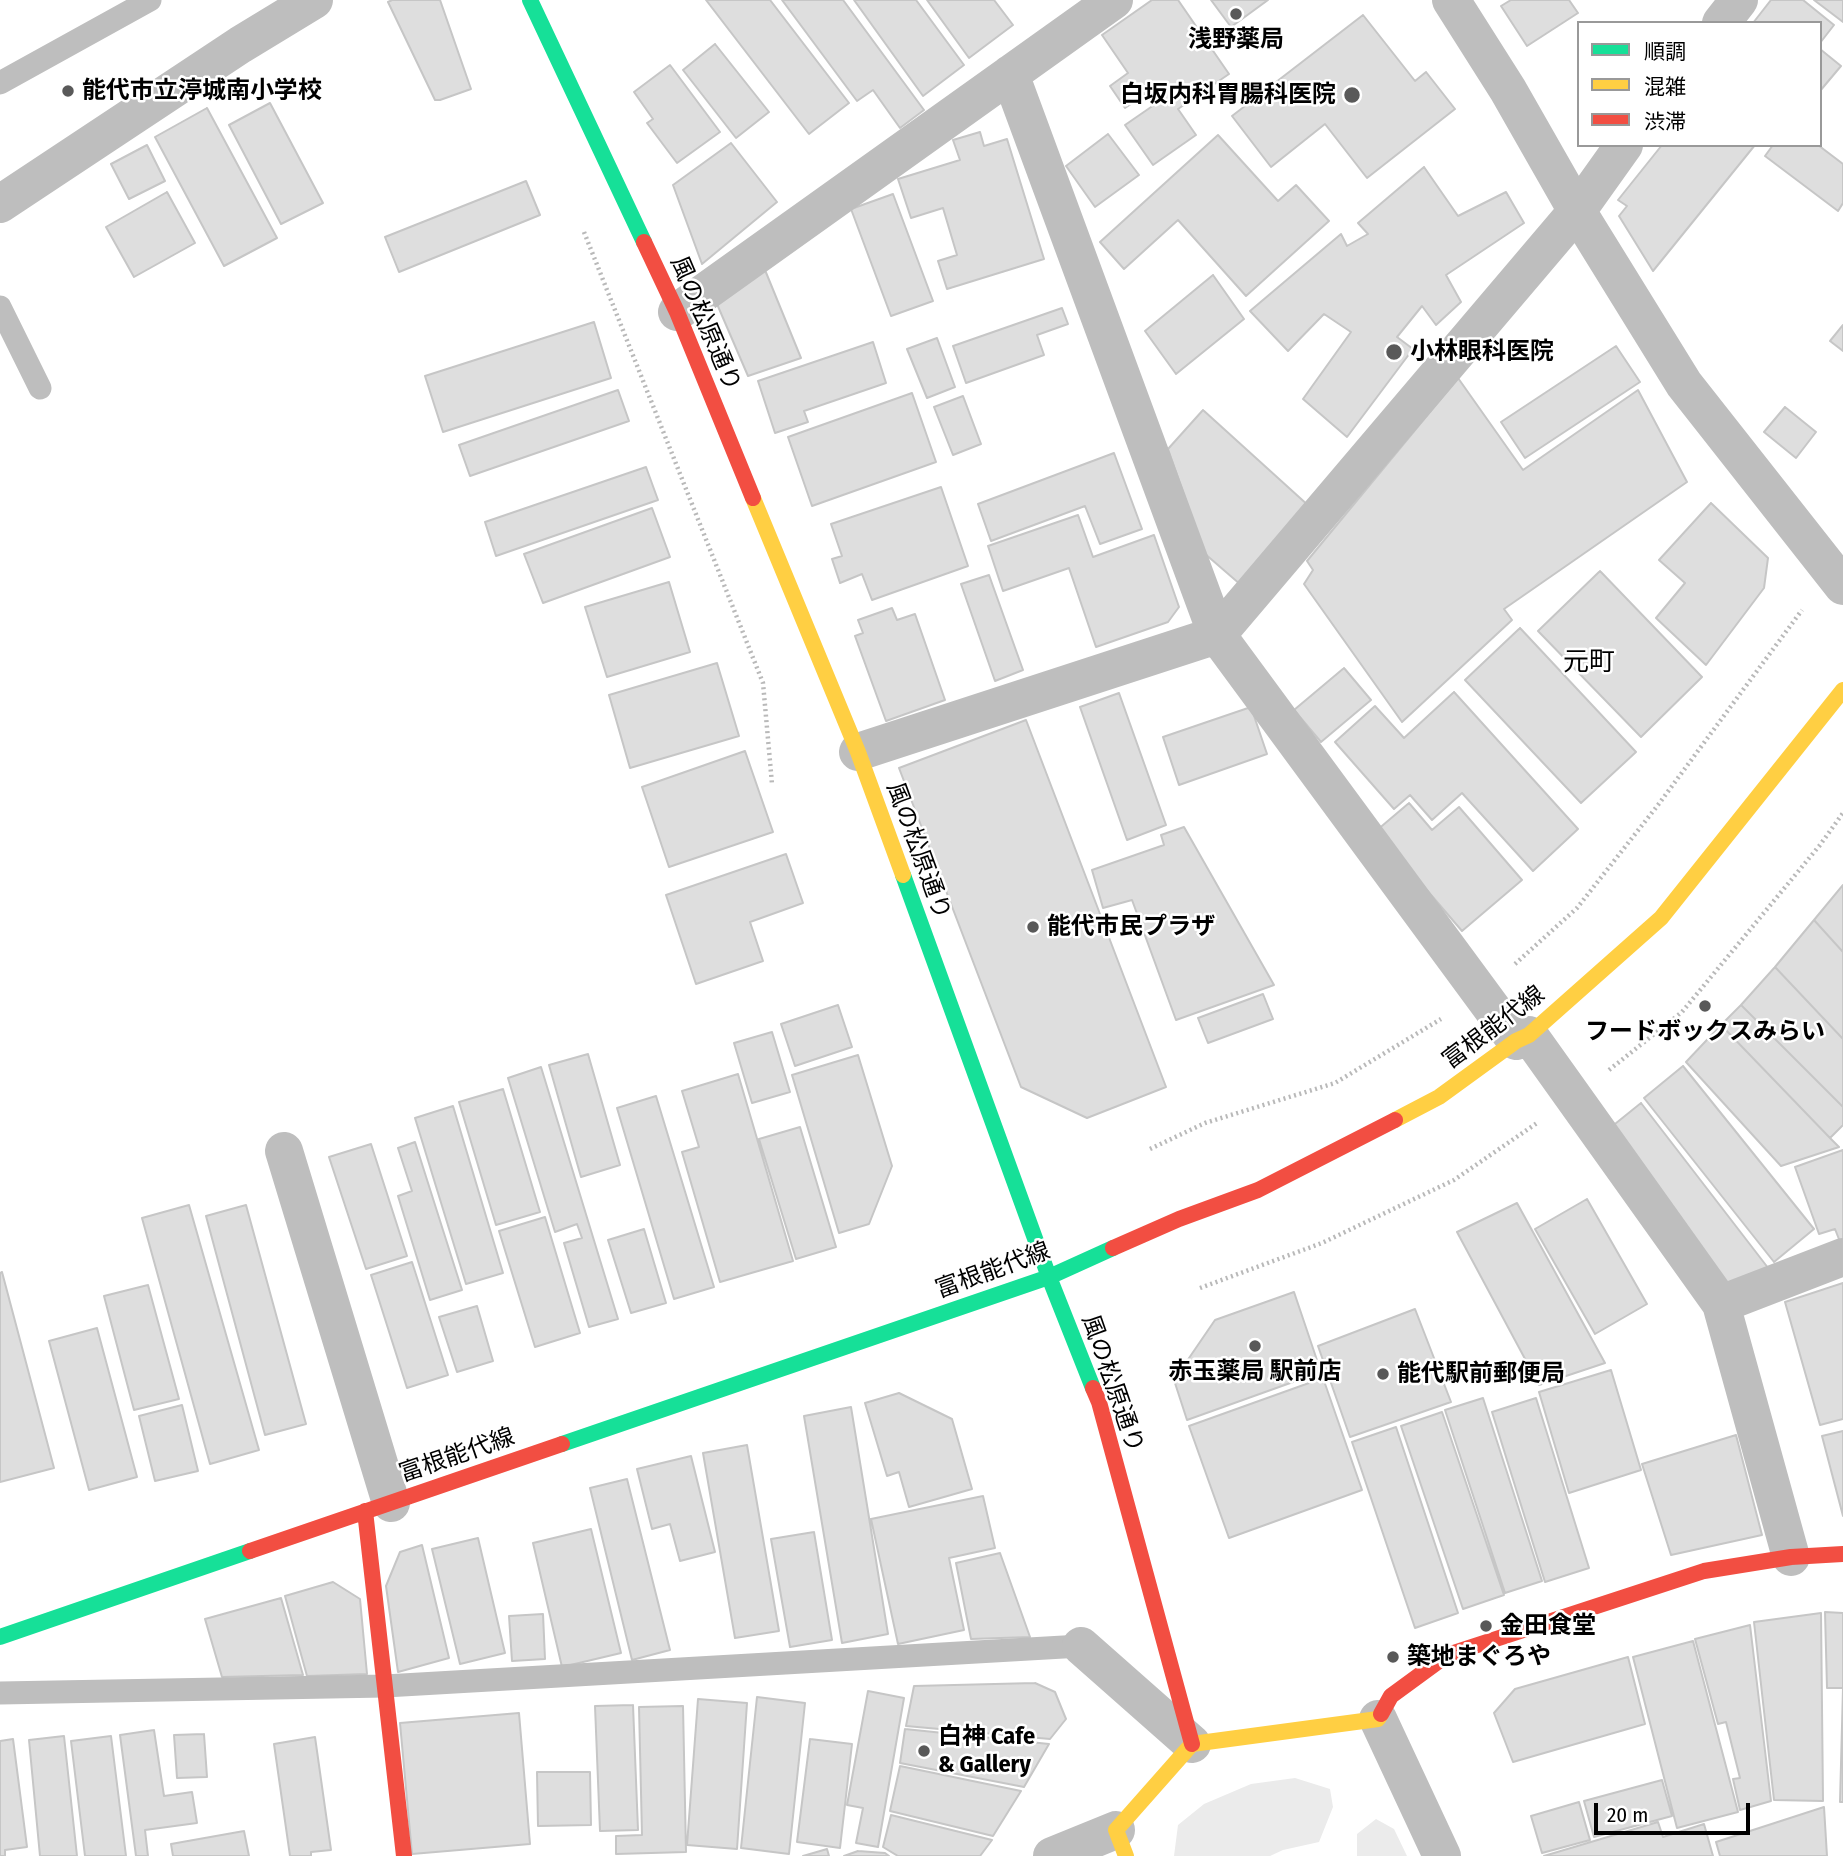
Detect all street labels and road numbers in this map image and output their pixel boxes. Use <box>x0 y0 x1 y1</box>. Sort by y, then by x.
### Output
street label: 風の松原通り <box>664 252 746 396</box>
street label: 風の松原通り <box>880 778 956 924</box>
street label: 富根能代線 <box>1437 980 1551 1076</box>
street label: 富根能代線 <box>932 1237 1054 1305</box>
street label: 風の松原通り <box>1075 1311 1149 1457</box>
street label: 富根能代線 <box>396 1423 518 1489</box>

